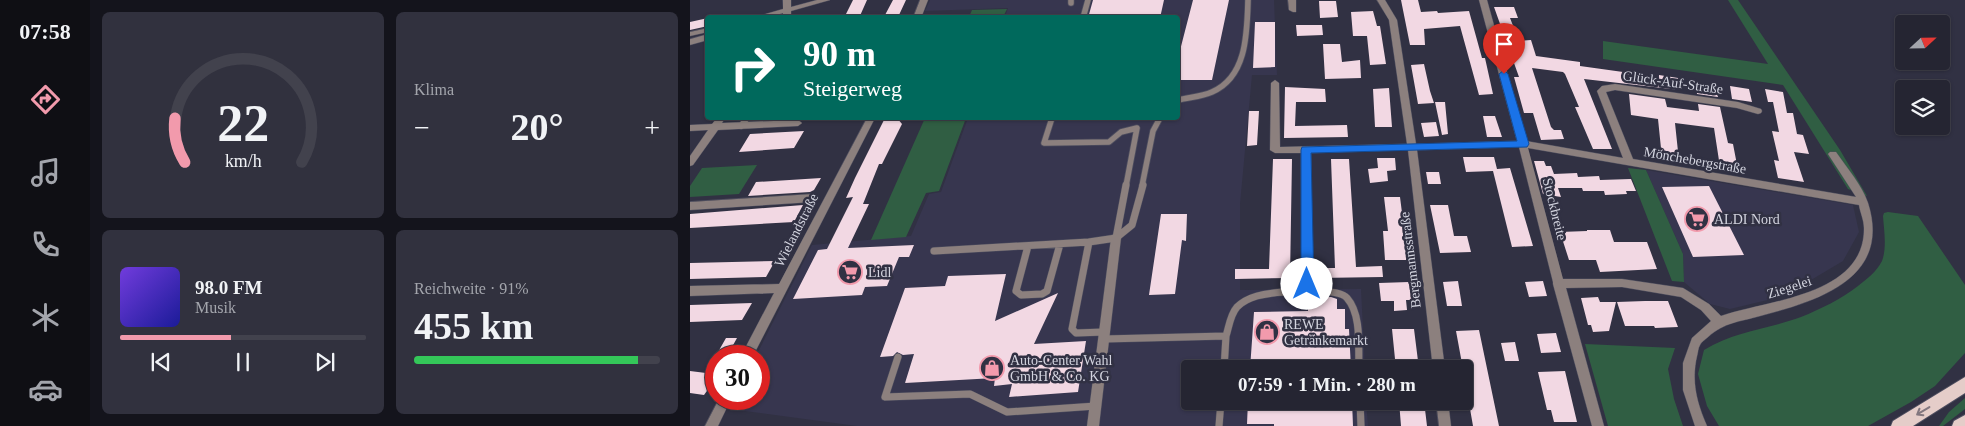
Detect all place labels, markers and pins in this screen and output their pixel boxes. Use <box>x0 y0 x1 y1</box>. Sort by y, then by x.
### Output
pin <box>1483 23 1525 74</box>
supermarket icon: ALDI Nord <box>1684 206 1710 232</box>
place label: ALDI Nord <box>1714 212 1780 227</box>
supermarket icon: Lidl <box>837 259 863 285</box>
place label: Lidl <box>868 265 891 280</box>
place label: REWE Getränkemarkt <box>1284 317 1368 348</box>
shop icon: REWE Getränkemarkt <box>1254 319 1280 345</box>
place label: Auto-Center Wahl GmbH & Co. KG <box>1010 353 1113 384</box>
shop icon: Auto-Center Wahl GmbH & Co. KG <box>979 355 1005 381</box>

